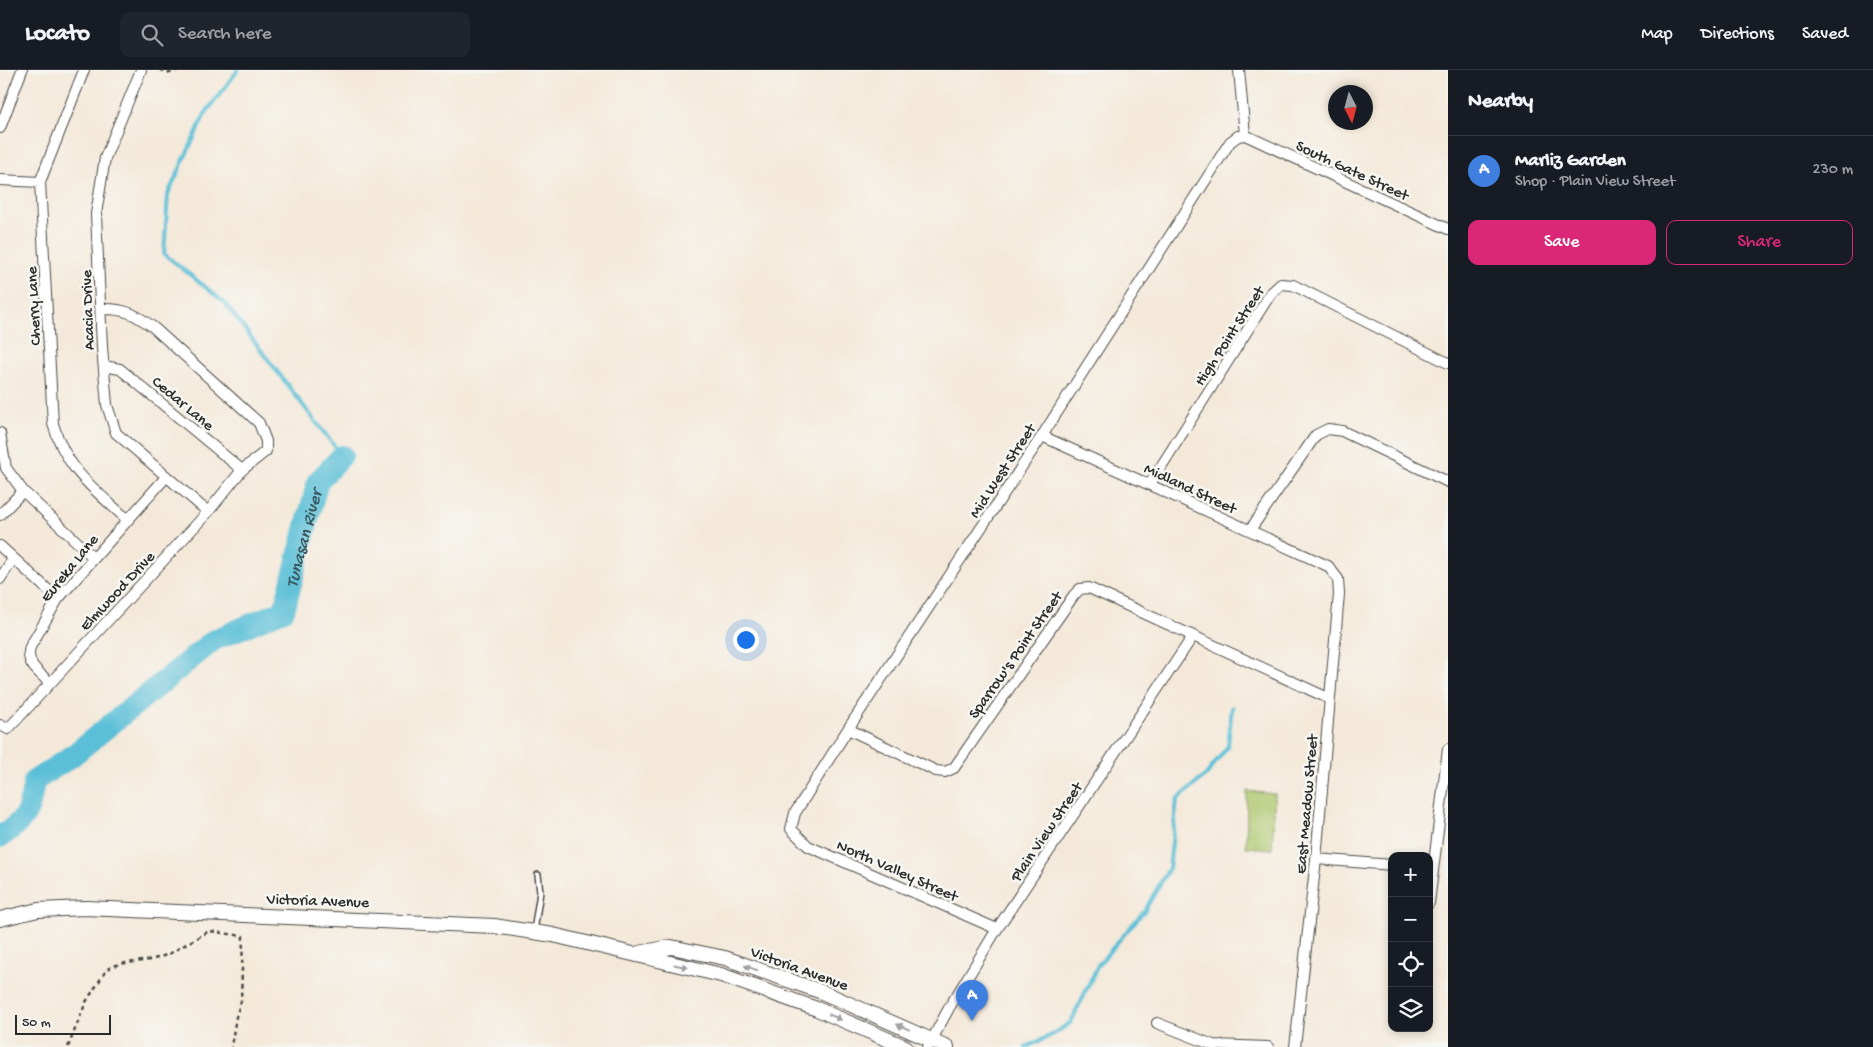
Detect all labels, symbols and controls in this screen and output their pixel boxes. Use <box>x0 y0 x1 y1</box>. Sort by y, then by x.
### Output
search box <box>120 12 470 57</box>
text: Locato <box>25 20 90 49</box>
icon: search <box>138 21 166 49</box>
text: Search here <box>178 23 272 46</box>
text: Map <box>1641 24 1673 45</box>
text: Directions <box>1701 24 1774 45</box>
text: Saved <box>1802 24 1848 45</box>
north arrow <box>1328 85 1373 130</box>
text: Nearby <box>1468 90 1533 115</box>
street label: South Gate Street <box>1292 138 1412 207</box>
text: Marliz Garden <box>1515 150 1626 173</box>
text: A <box>1479 161 1489 180</box>
text: 230 m <box>1813 161 1853 180</box>
text: Shop · Plain View Street <box>1515 173 1675 192</box>
button: Save <box>1468 220 1656 265</box>
button: Share <box>1666 220 1853 265</box>
street label: Cherry Lane <box>24 265 47 346</box>
street label: Acacia Drive <box>79 269 100 350</box>
street label: High Point Street <box>1192 282 1271 390</box>
street label: Cedar Lane <box>147 373 217 437</box>
street label: Mid West Street <box>966 420 1042 523</box>
street label: Midland Street <box>1140 460 1240 520</box>
water label: Tunasan River <box>282 484 329 590</box>
street label: Eureka Lane <box>38 531 104 607</box>
street label: Elmwood Drive <box>77 548 161 636</box>
street label: Sparrow's Point Street <box>966 587 1069 723</box>
your location <box>733 627 759 653</box>
street label: East Meadow Street <box>1293 732 1324 875</box>
street label: Plain View Street <box>1007 779 1089 887</box>
street label: North Valley Street <box>833 837 961 908</box>
map controls <box>1388 852 1433 1032</box>
button: + <box>1388 852 1433 897</box>
street label: Victoria Avenue <box>265 891 370 914</box>
button: − <box>1388 897 1433 942</box>
button: locate <box>1388 942 1433 987</box>
street label: Victoria Avenue <box>746 943 851 997</box>
one-way arrow <box>673 962 688 970</box>
one-way arrow <box>744 963 759 971</box>
pin: A <box>956 980 988 1021</box>
button: layers <box>1388 987 1433 1032</box>
scale bar <box>15 1012 111 1035</box>
one-way arrow <box>828 1013 842 1021</box>
text: 50 m <box>22 1015 51 1032</box>
one-way arrow <box>895 1022 910 1030</box>

